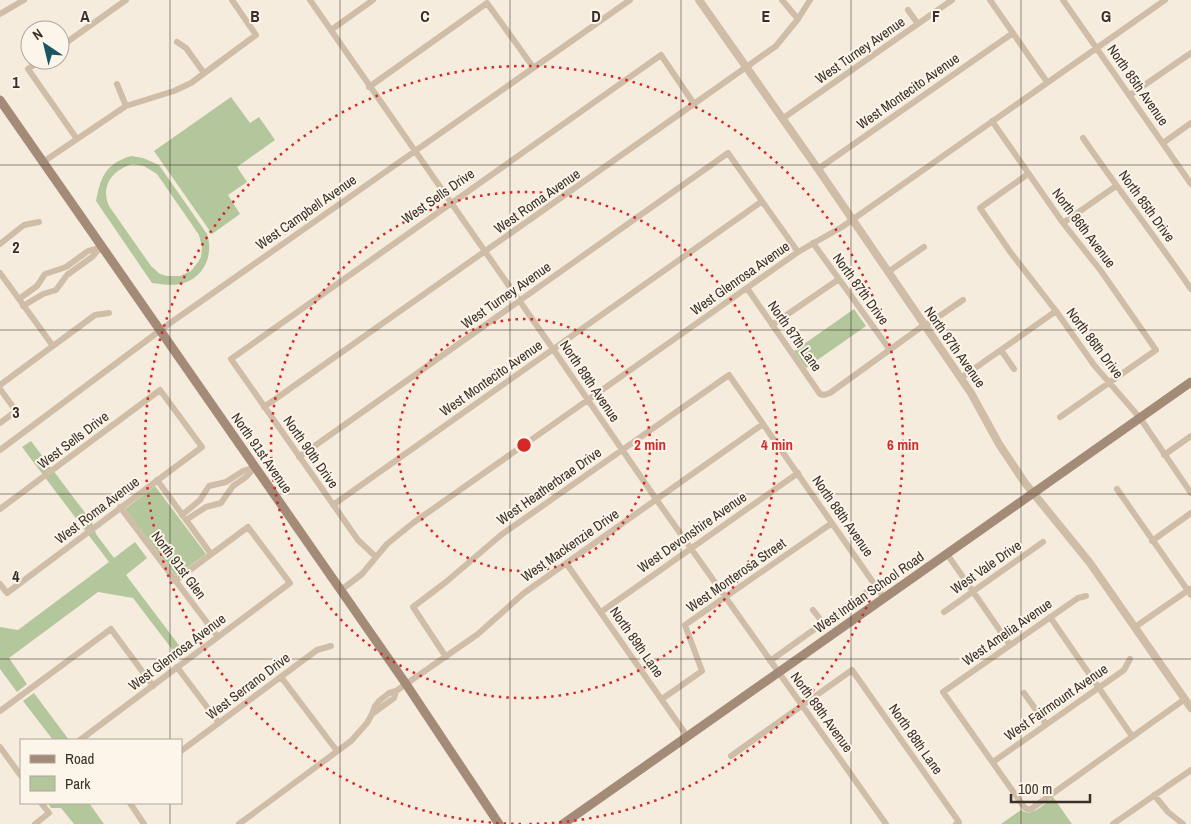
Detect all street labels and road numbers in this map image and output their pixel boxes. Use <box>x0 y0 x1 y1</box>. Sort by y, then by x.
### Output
street label: West Turney Avenue <box>812 13 908 87</box>
street label: North 85th Avenue <box>1103 41 1173 129</box>
street label: West Montecito Avenue <box>853 49 963 133</box>
street label: West Sells Drive <box>398 164 478 228</box>
street label: West Roma Avenue <box>490 165 584 237</box>
street label: North 85th Drive <box>1115 167 1179 245</box>
street label: West Campbell Avenue <box>252 171 360 253</box>
street label: North 86th Avenue <box>1048 185 1120 271</box>
street label: West Glenrosa Avenue <box>687 237 793 319</box>
street label: North 87th Drive <box>829 250 893 328</box>
street label: West Turney Avenue <box>458 258 554 332</box>
street label: North 87th Lane <box>764 297 826 375</box>
street label: North 87th Avenue <box>920 303 990 391</box>
street label: North 86th Drive <box>1062 304 1128 382</box>
street label: West Montecito Avenue <box>436 336 546 420</box>
street label: North 89th Avenue <box>556 337 624 425</box>
street label: West Sells Drive <box>34 407 112 473</box>
street label: North 91st Avenue <box>228 409 296 497</box>
street label: North 90th Drive <box>279 412 343 492</box>
street label: West Heatherbrae Drive <box>493 443 605 529</box>
street label: West Roma Avenue <box>51 472 143 548</box>
street label: North 88th Avenue <box>808 472 878 560</box>
street label: West Devonshire Avenue <box>634 488 750 576</box>
street label: West Mackenzie Drive <box>518 505 622 585</box>
street label: North 91st Glen <box>148 527 210 603</box>
street label: West Monterosa Street <box>683 534 789 616</box>
street label: West Vale Drive <box>947 536 1025 598</box>
street label: West Indian School Road <box>811 547 927 637</box>
street label: West Amelia Avenue <box>959 594 1055 670</box>
street label: North 89th Lane <box>606 603 668 681</box>
street label: West Glenrosa Avenue <box>125 610 229 694</box>
street label: West Serrano Drive <box>202 649 294 723</box>
street label: West Fairmount Avenue <box>1001 660 1111 744</box>
street label: North 89th Avenue <box>787 668 857 756</box>
street label: North 88th Lane <box>885 700 947 778</box>

